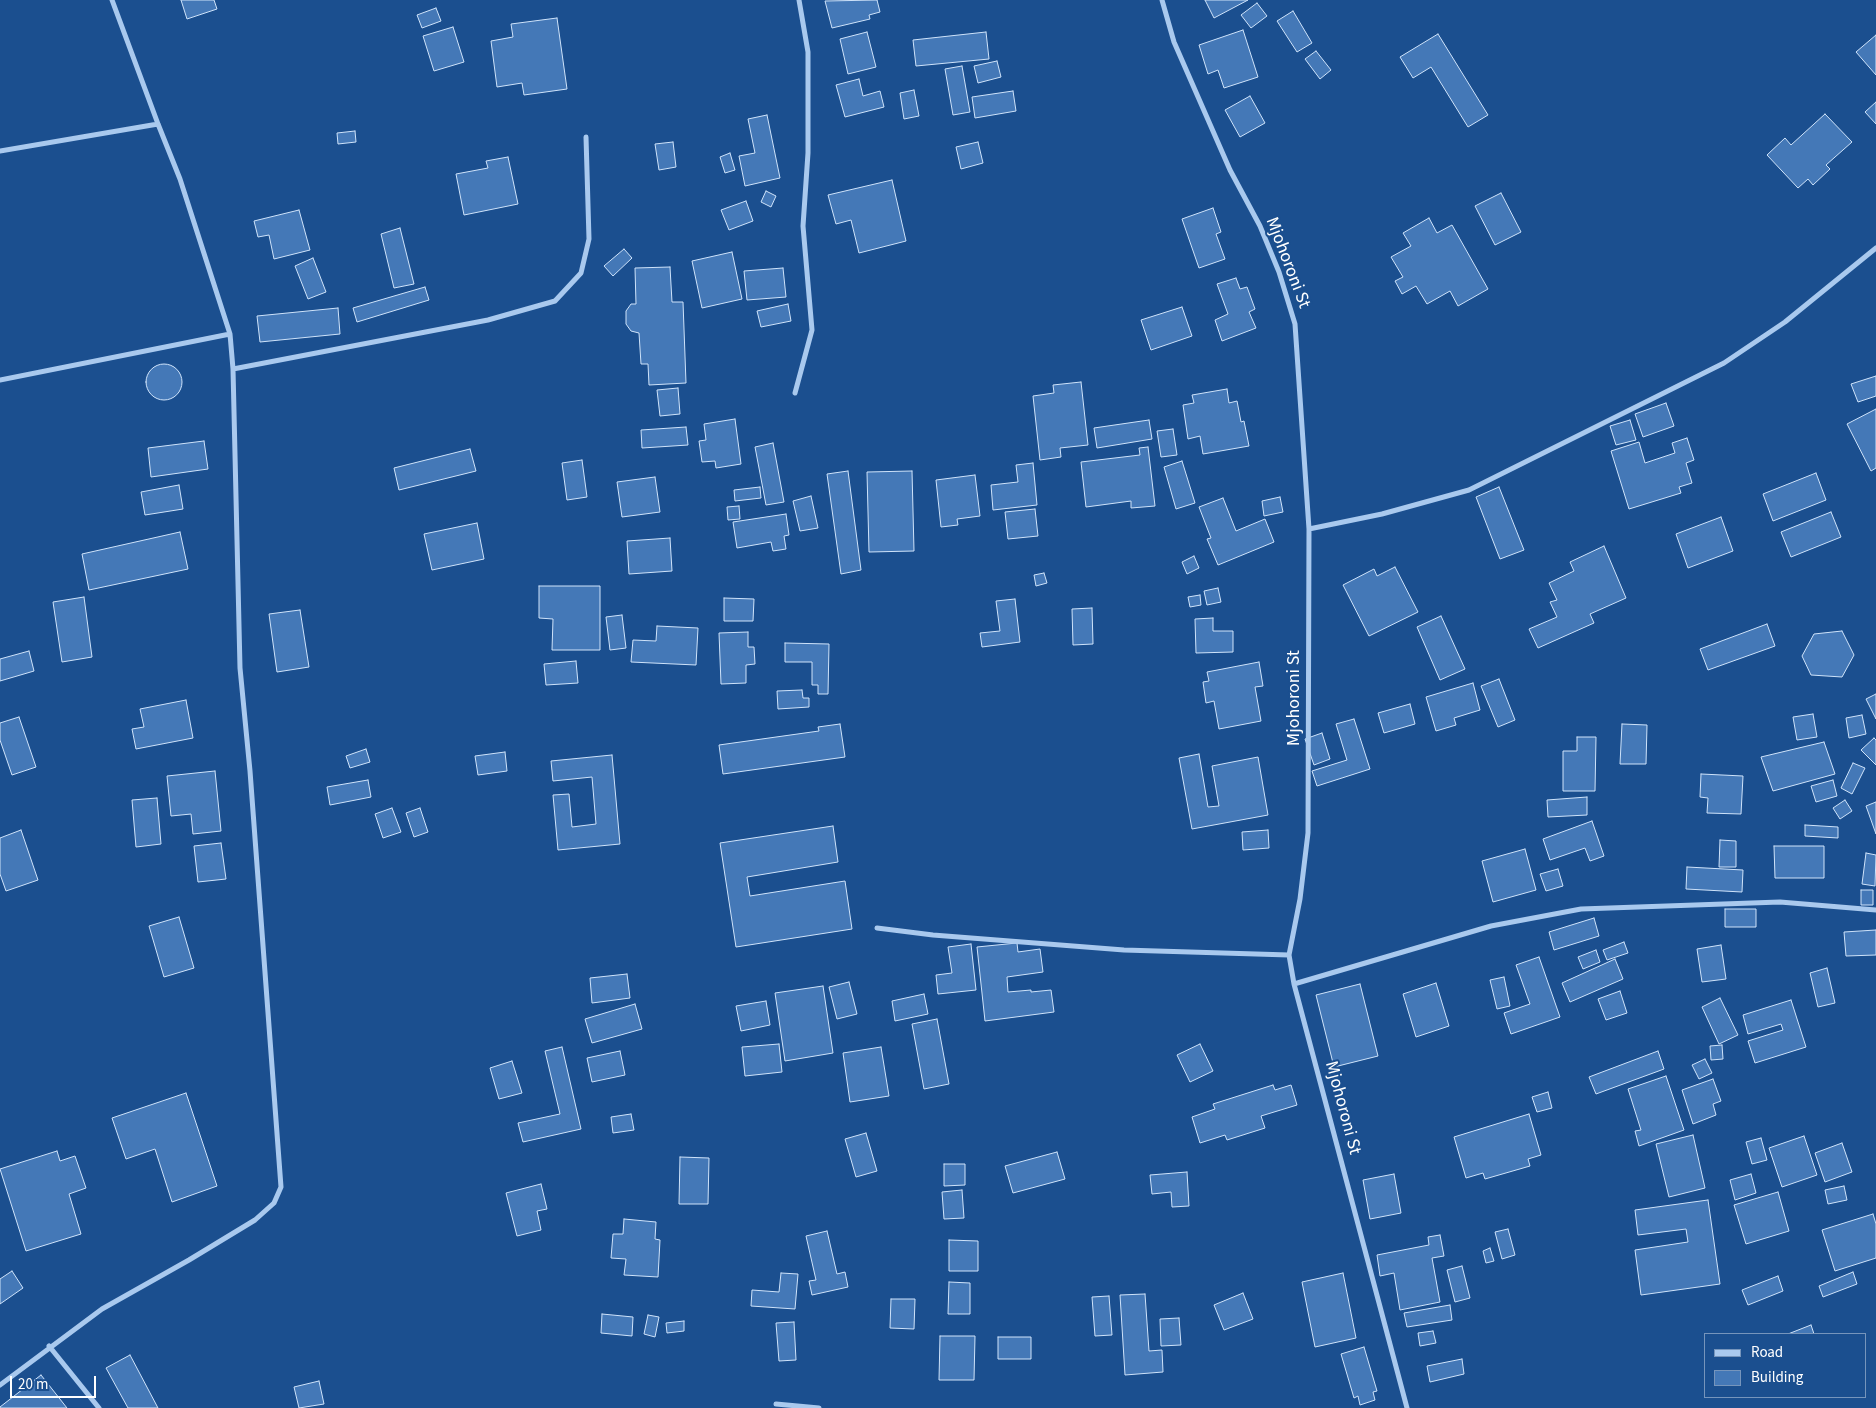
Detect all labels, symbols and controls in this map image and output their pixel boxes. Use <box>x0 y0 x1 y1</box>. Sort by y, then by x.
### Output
street label: Mjohoroni St <box>1260 214 1314 312</box>
street label: Mjohoroni St <box>1284 650 1306 746</box>
street label: Mjohoroni St <box>1319 1059 1365 1157</box>
legend <box>1704 1333 1866 1398</box>
text: Road <box>1751 1342 1783 1363</box>
scale bar <box>12 1366 99 1398</box>
text: Building <box>1751 1367 1803 1388</box>
text: 20 m <box>18 1374 48 1395</box>

